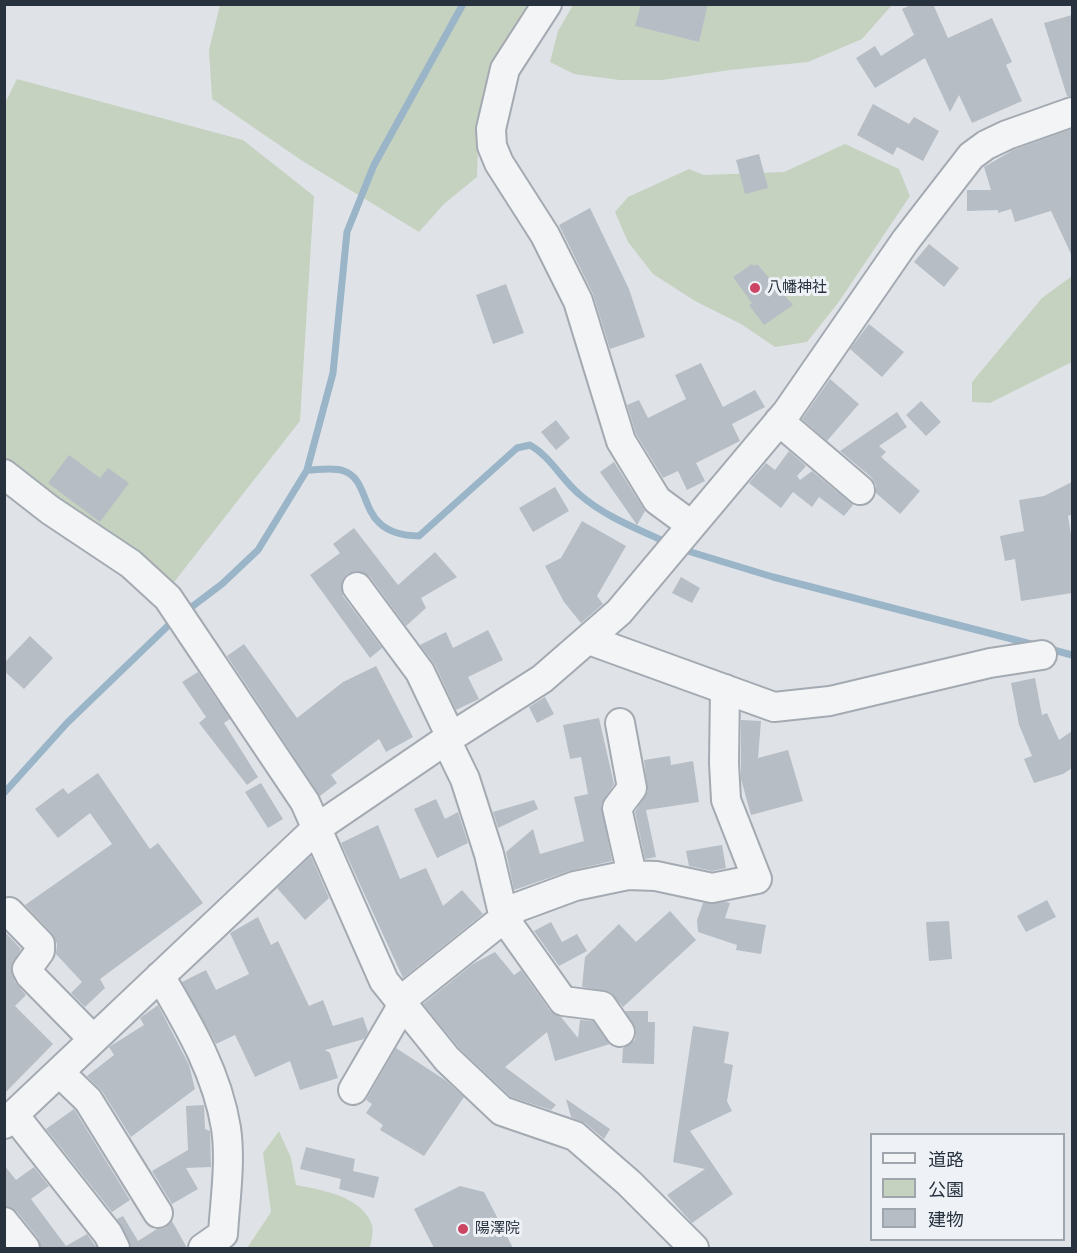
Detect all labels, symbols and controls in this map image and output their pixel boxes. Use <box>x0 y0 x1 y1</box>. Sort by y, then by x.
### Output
place label: 八幡神社 <box>767 279 827 297</box>
marker: 八幡神社 <box>748 281 762 295</box>
legend <box>870 1133 1065 1241</box>
text: 道路 <box>928 1149 964 1171</box>
text: 公園 <box>928 1179 964 1201</box>
text: 建物 <box>928 1209 964 1231</box>
place label: 陽澤院 <box>475 1220 520 1238</box>
marker: 陽澤院 <box>456 1222 470 1236</box>

